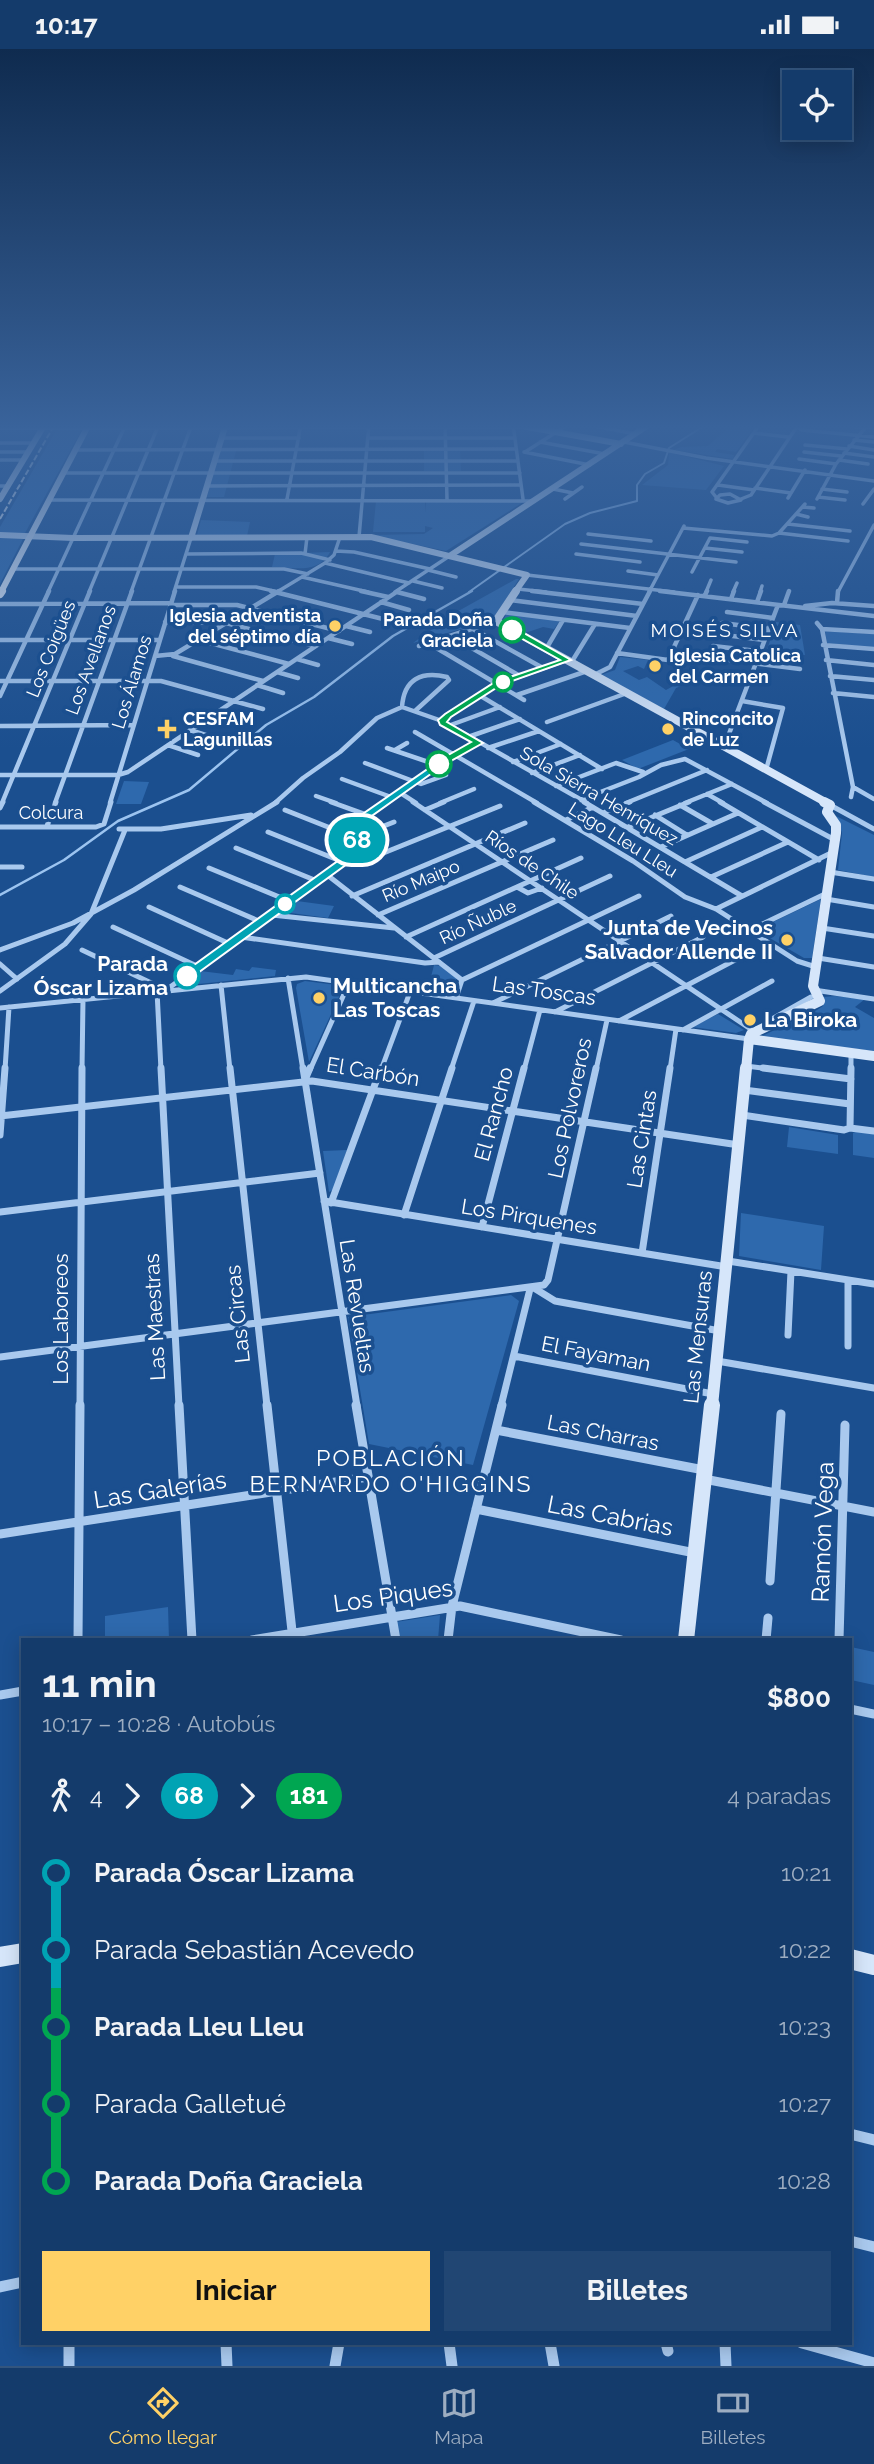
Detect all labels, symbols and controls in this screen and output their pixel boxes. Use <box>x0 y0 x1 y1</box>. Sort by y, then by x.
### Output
text: 10:17 <box>35 10 98 40</box>
map controls <box>782 70 852 140</box>
button: locate <box>782 70 852 140</box>
street label: Los Coigües <box>22 597 80 700</box>
street label: Los Avellanos <box>61 602 120 717</box>
place label: Iglesia adventista del séptimo día <box>169 605 321 647</box>
place label: Parada Doña Graciela <box>383 609 493 651</box>
marker: Parada Doña Graciela <box>499 617 525 643</box>
marker: Iglesia adventista del séptimo día <box>327 618 343 634</box>
district label: MOISÉS SILVA <box>650 619 800 641</box>
street label: Los Álamos <box>106 632 156 731</box>
place label: Iglesia Catolica del Carmen <box>669 645 801 687</box>
marker: Iglesia Catolica del Carmen <box>647 658 663 674</box>
unlabelled marker <box>493 672 513 692</box>
place label: CESFAM Lagunillas <box>183 708 273 750</box>
place label: Rinconcito de Luz <box>682 708 774 750</box>
marker: CESFAM Lagunillas <box>157 719 177 739</box>
marker: Rinconcito de Luz <box>660 721 676 737</box>
street label: Sola Sierra Henríquez <box>517 742 682 849</box>
unlabelled marker <box>426 751 452 777</box>
street label: Lago Lleu Lleu <box>565 798 682 882</box>
street label: Colcura <box>19 802 83 823</box>
line badge: 68 <box>326 817 388 863</box>
text: 68 <box>342 825 372 854</box>
street label: Ríos de Chile <box>482 826 583 904</box>
street label: Río Maipo <box>379 855 463 906</box>
unlabelled marker <box>275 894 295 914</box>
street label: Río Ñuble <box>436 895 520 948</box>
place label: Junta de Vecinos Salvador Allende II <box>585 915 773 964</box>
marker: Junta de Vecinos Salvador Allende II <box>779 932 795 948</box>
place label: Parada Óscar Lizama <box>34 951 168 1000</box>
marker: Parada Óscar Lizama <box>174 963 200 989</box>
street label: Las Toscas <box>490 971 598 1010</box>
place label: Multicancha Las Toscas <box>333 973 457 1022</box>
marker: Multicancha Las Toscas <box>311 990 327 1006</box>
place label: La Biroka <box>764 1007 857 1032</box>
marker: La Biroka <box>742 1012 758 1028</box>
street label: Los Polvoreros <box>542 1035 597 1180</box>
street label: El Carbón <box>325 1052 422 1091</box>
street label: El Rancho <box>469 1064 518 1164</box>
street label: Las Cintas <box>621 1088 662 1190</box>
street label: Los Pirquenes <box>459 1193 599 1240</box>
street label: Las Revueltas <box>335 1237 380 1375</box>
street label: Los Laboreos <box>48 1253 73 1385</box>
street label: Las Maestras <box>139 1253 170 1381</box>
street label: Las Circas <box>220 1264 255 1364</box>
street label: Las Mensuras <box>678 1269 717 1405</box>
street label: El Fayaman <box>539 1331 653 1376</box>
street label: Las Charras <box>545 1409 661 1456</box>
district label: POBLACIÓN BERNARDO O'HIGGINS <box>249 1444 533 1497</box>
street label: Ramón Vega <box>806 1461 839 1603</box>
street label: Las Galerías <box>91 1465 228 1514</box>
street label: Las Cabrias <box>545 1489 675 1542</box>
street label: Los Piques <box>331 1573 455 1618</box>
text: 11 min <box>42 1661 157 1706</box>
text: $800 <box>767 1683 831 1713</box>
text: 10:17 – 10:28 · Autobús <box>42 1710 275 1737</box>
icon: walk <box>42 1777 80 1815</box>
icon: forward <box>113 1777 151 1815</box>
icon: forward <box>228 1777 266 1815</box>
text: 68 <box>175 1781 204 1810</box>
text: 181 <box>290 1781 328 1810</box>
text: 4 <box>90 1782 103 1809</box>
text: 4 paradas <box>727 1782 831 1809</box>
text: Parada Óscar Lizama <box>94 1858 354 1888</box>
text: 10:21 <box>781 1859 831 1886</box>
text: Parada Sebastián Acevedo <box>94 1935 414 1965</box>
text: 10:22 <box>779 1936 831 1963</box>
text: Parada Lleu Lleu <box>94 2012 304 2042</box>
text: 10:23 <box>778 2013 831 2040</box>
text: Parada Galletué <box>94 2089 286 2119</box>
text: 10:27 <box>778 2090 831 2117</box>
text: Parada Doña Graciela <box>94 2166 363 2196</box>
text: 10:28 <box>777 2167 831 2194</box>
button: Iniciar <box>42 2251 430 2331</box>
button: Billetes <box>444 2251 831 2331</box>
tab: Cómo llegar <box>109 2384 217 2448</box>
tab: Mapa <box>434 2384 483 2448</box>
tab: Billetes <box>701 2384 765 2448</box>

